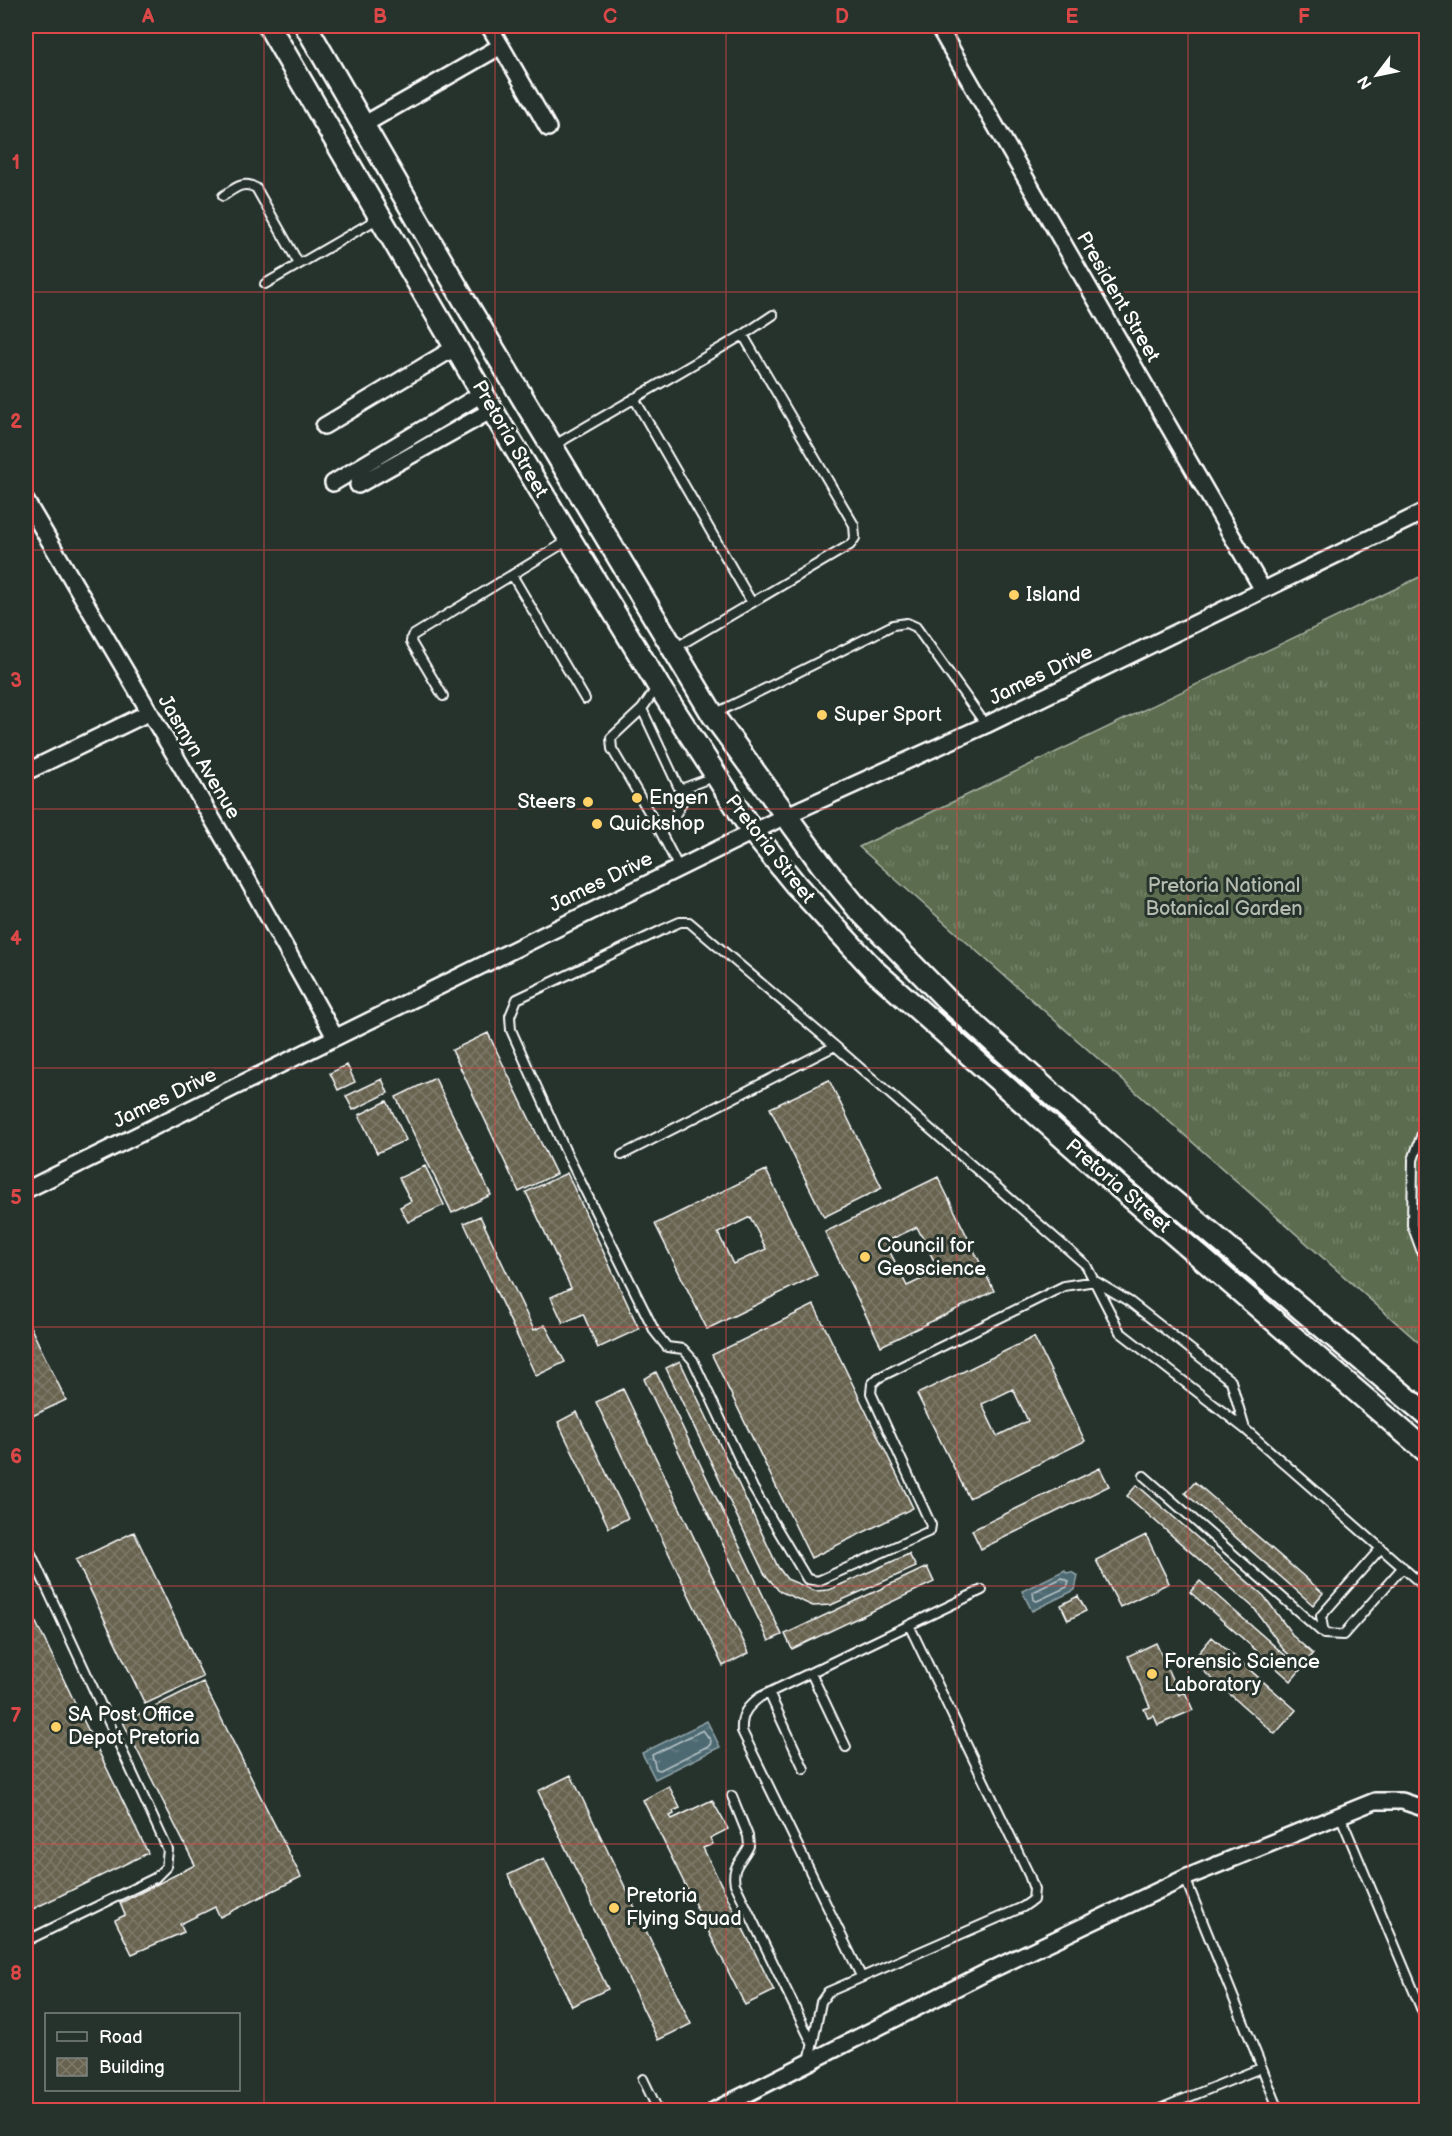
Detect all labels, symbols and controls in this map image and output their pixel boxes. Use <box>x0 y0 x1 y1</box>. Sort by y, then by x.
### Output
text: A <box>141 5 155 29</box>
text: B <box>373 5 387 29</box>
text: C <box>603 5 617 29</box>
text: D <box>835 5 849 29</box>
text: E <box>1066 5 1079 29</box>
text: F <box>1298 5 1310 29</box>
north arrow <box>1347 45 1407 105</box>
text: N <box>1354 72 1377 92</box>
text: 1 <box>12 151 20 175</box>
street label: President Street <box>1071 228 1165 366</box>
street label: Pretoria Street <box>467 376 553 502</box>
text: 2 <box>10 410 22 434</box>
place label: Island <box>1026 583 1080 607</box>
marker: Island <box>1007 588 1021 602</box>
street label: James Drive <box>985 640 1097 710</box>
text: 3 <box>10 669 22 693</box>
street label: Jasmyn Avenue <box>152 691 246 824</box>
place label: Super Sport <box>834 703 942 727</box>
marker: Super Sport <box>815 708 829 722</box>
place label: Engen <box>649 786 708 810</box>
place label: Steers <box>518 790 576 814</box>
street label: Pretoria Street <box>720 790 820 908</box>
marker: Engen <box>630 791 644 805</box>
marker: Steers <box>581 795 595 809</box>
place label: Quickshop <box>609 812 705 836</box>
marker: Quickshop <box>590 817 604 831</box>
street label: James Drive <box>545 847 657 917</box>
park label: Pretoria National Botanical Garden <box>1145 874 1303 921</box>
text: 4 <box>10 927 22 951</box>
street label: James Drive <box>109 1063 221 1133</box>
street label: Pretoria Street <box>1061 1134 1175 1238</box>
text: 5 <box>10 1186 22 1210</box>
place label: Council for Geoscience <box>877 1234 986 1281</box>
marker: Council for Geoscience <box>858 1250 872 1264</box>
text: 6 <box>10 1445 22 1469</box>
place label: Forensic Science Laboratory <box>1164 1650 1320 1697</box>
marker: Forensic Science Laboratory <box>1145 1667 1159 1681</box>
place label: SA Post Office Depot Pretoria <box>68 1703 200 1750</box>
text: 7 <box>10 1704 22 1728</box>
marker: SA Post Office Depot Pretoria <box>49 1720 63 1734</box>
place label: Pretoria Flying Squad <box>626 1884 742 1931</box>
marker: Pretoria Flying Squad <box>607 1901 621 1915</box>
text: 8 <box>10 1962 22 1986</box>
legend <box>45 2013 240 2091</box>
text: Road <box>99 2027 143 2048</box>
text: Building <box>99 2057 165 2078</box>

